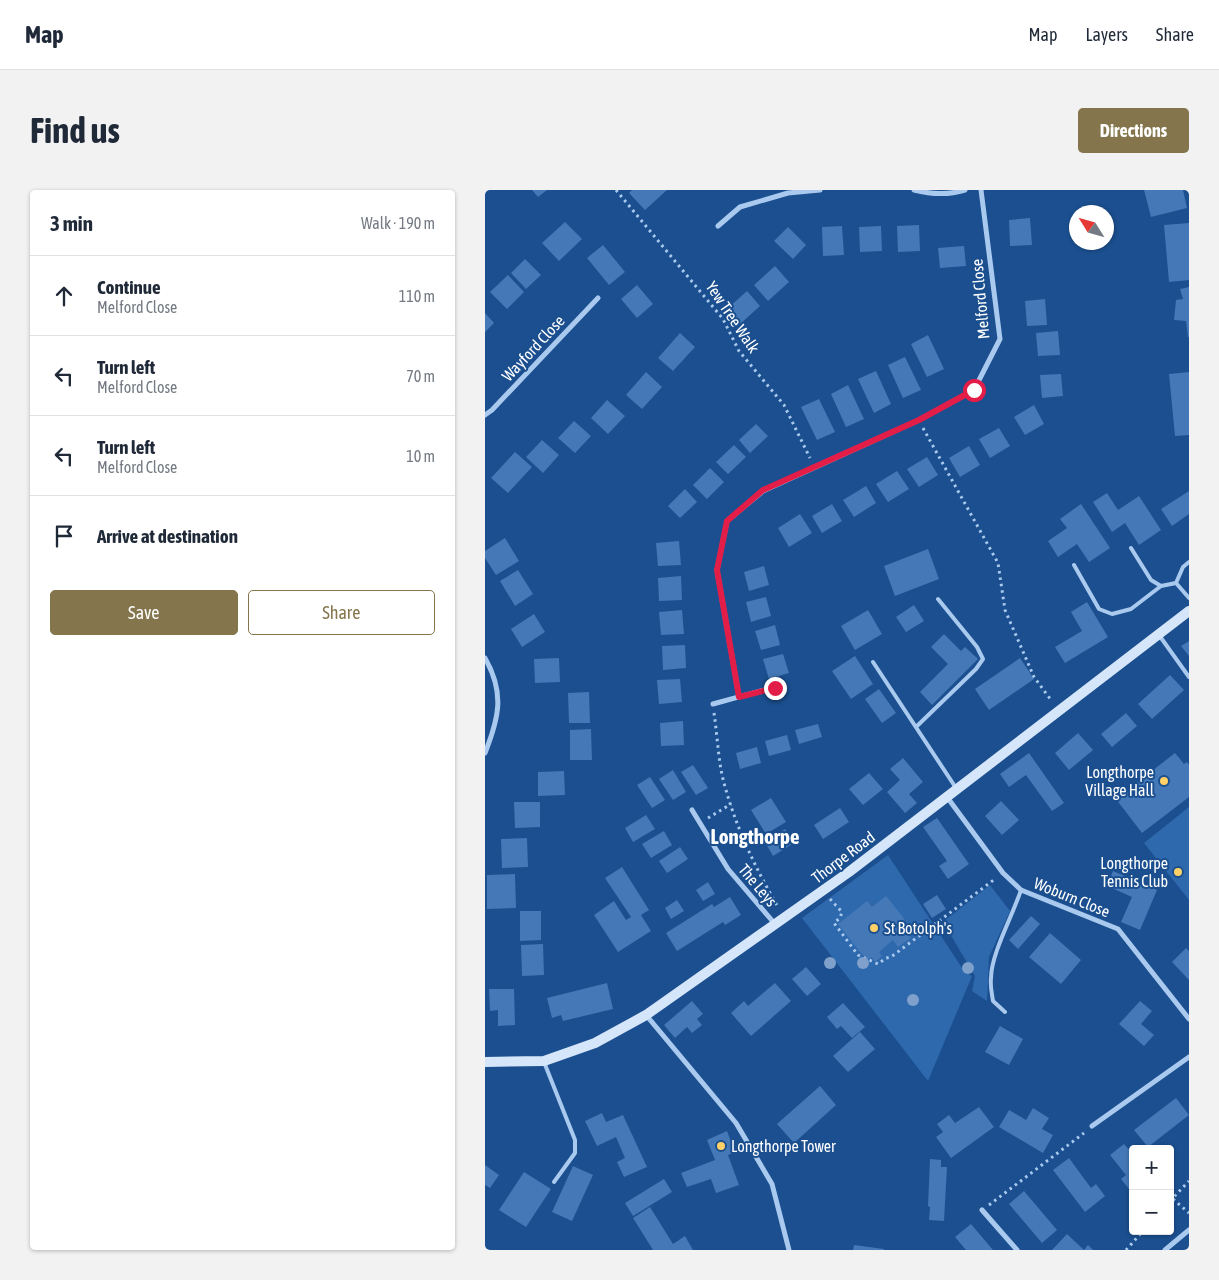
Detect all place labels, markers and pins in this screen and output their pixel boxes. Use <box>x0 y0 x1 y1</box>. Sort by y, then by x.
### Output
place label: Longthorpe Village Hall <box>1085 763 1155 800</box>
marker: Longthorpe Village Hall <box>1158 775 1170 787</box>
place label: Longthorpe Tennis Club <box>1100 854 1168 890</box>
marker: Longthorpe Tennis Club <box>1172 866 1184 878</box>
place label: St Botolph's <box>884 919 952 938</box>
marker: St Botolph's <box>868 922 880 934</box>
place label: Longthorpe Tower <box>731 1137 836 1156</box>
marker: Longthorpe Tower <box>715 1140 727 1152</box>

